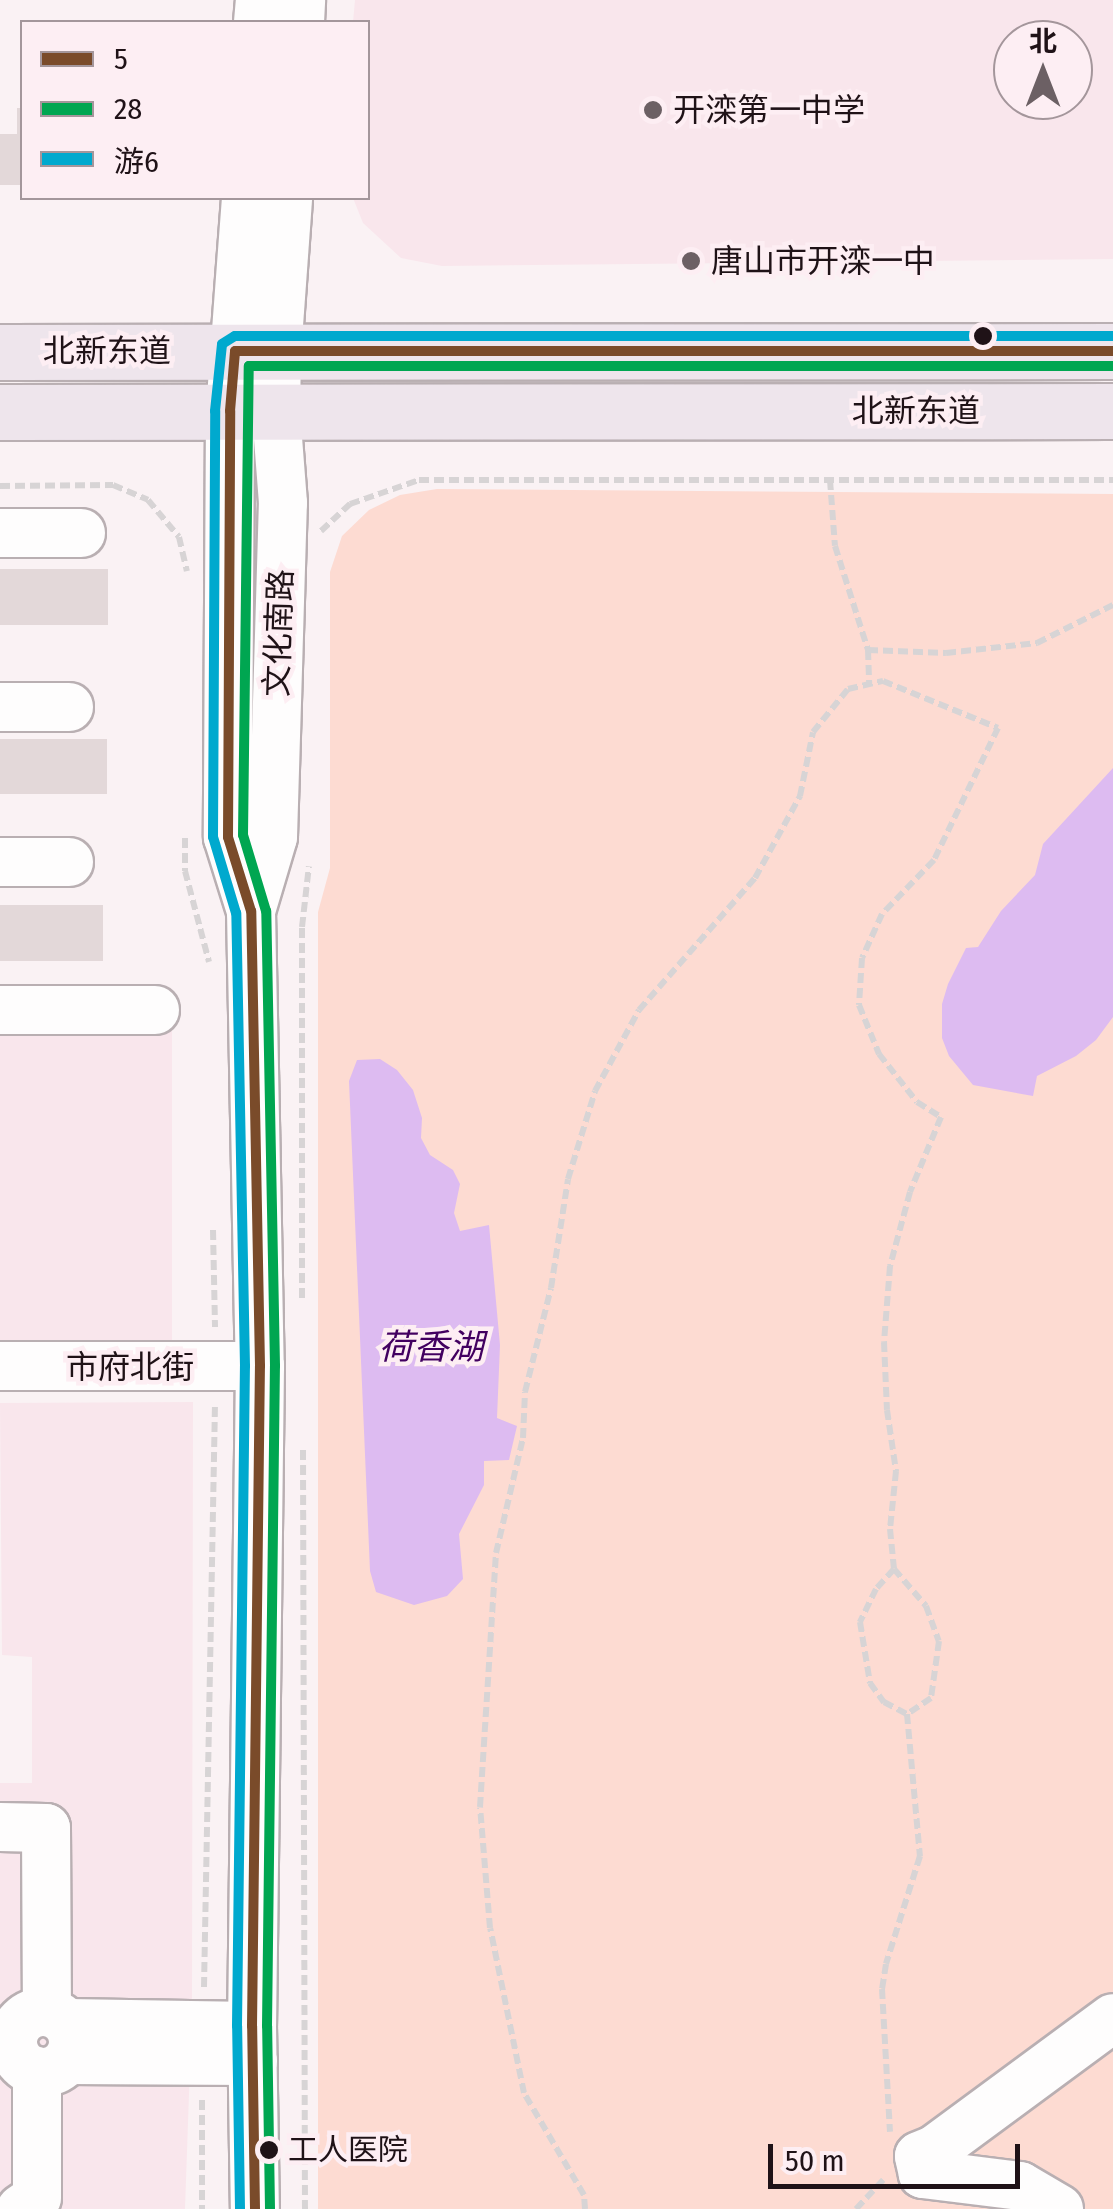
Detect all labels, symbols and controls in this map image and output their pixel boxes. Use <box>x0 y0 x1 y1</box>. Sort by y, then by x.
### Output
legend <box>20 20 370 200</box>
north arrow <box>993 20 1093 120</box>
text: 北 <box>1029 25 1057 58</box>
text: 5 <box>114 41 128 77</box>
text: 28 <box>114 91 142 127</box>
place label: 开滦第一中学 <box>673 91 865 129</box>
marker: 开滦第一中学 <box>642 99 664 121</box>
text: 游6 <box>114 144 159 180</box>
place label: 唐山市开滦一中 <box>711 242 935 280</box>
marker: 唐山市开滦一中 <box>680 250 702 272</box>
unlabelled marker <box>973 326 993 346</box>
street label: 北新东道 <box>43 332 171 370</box>
street label: 北新东道 <box>852 392 980 430</box>
street label: 文化南路 <box>258 568 300 698</box>
water label: 荷香湖 <box>379 1326 483 1368</box>
street label: 市府北街 <box>66 1348 194 1386</box>
scale bar <box>773 2124 1026 2186</box>
place label: 工人医院 <box>288 2132 408 2168</box>
marker: 工人医院 <box>259 2140 279 2160</box>
text: 50 m <box>785 2143 845 2179</box>

